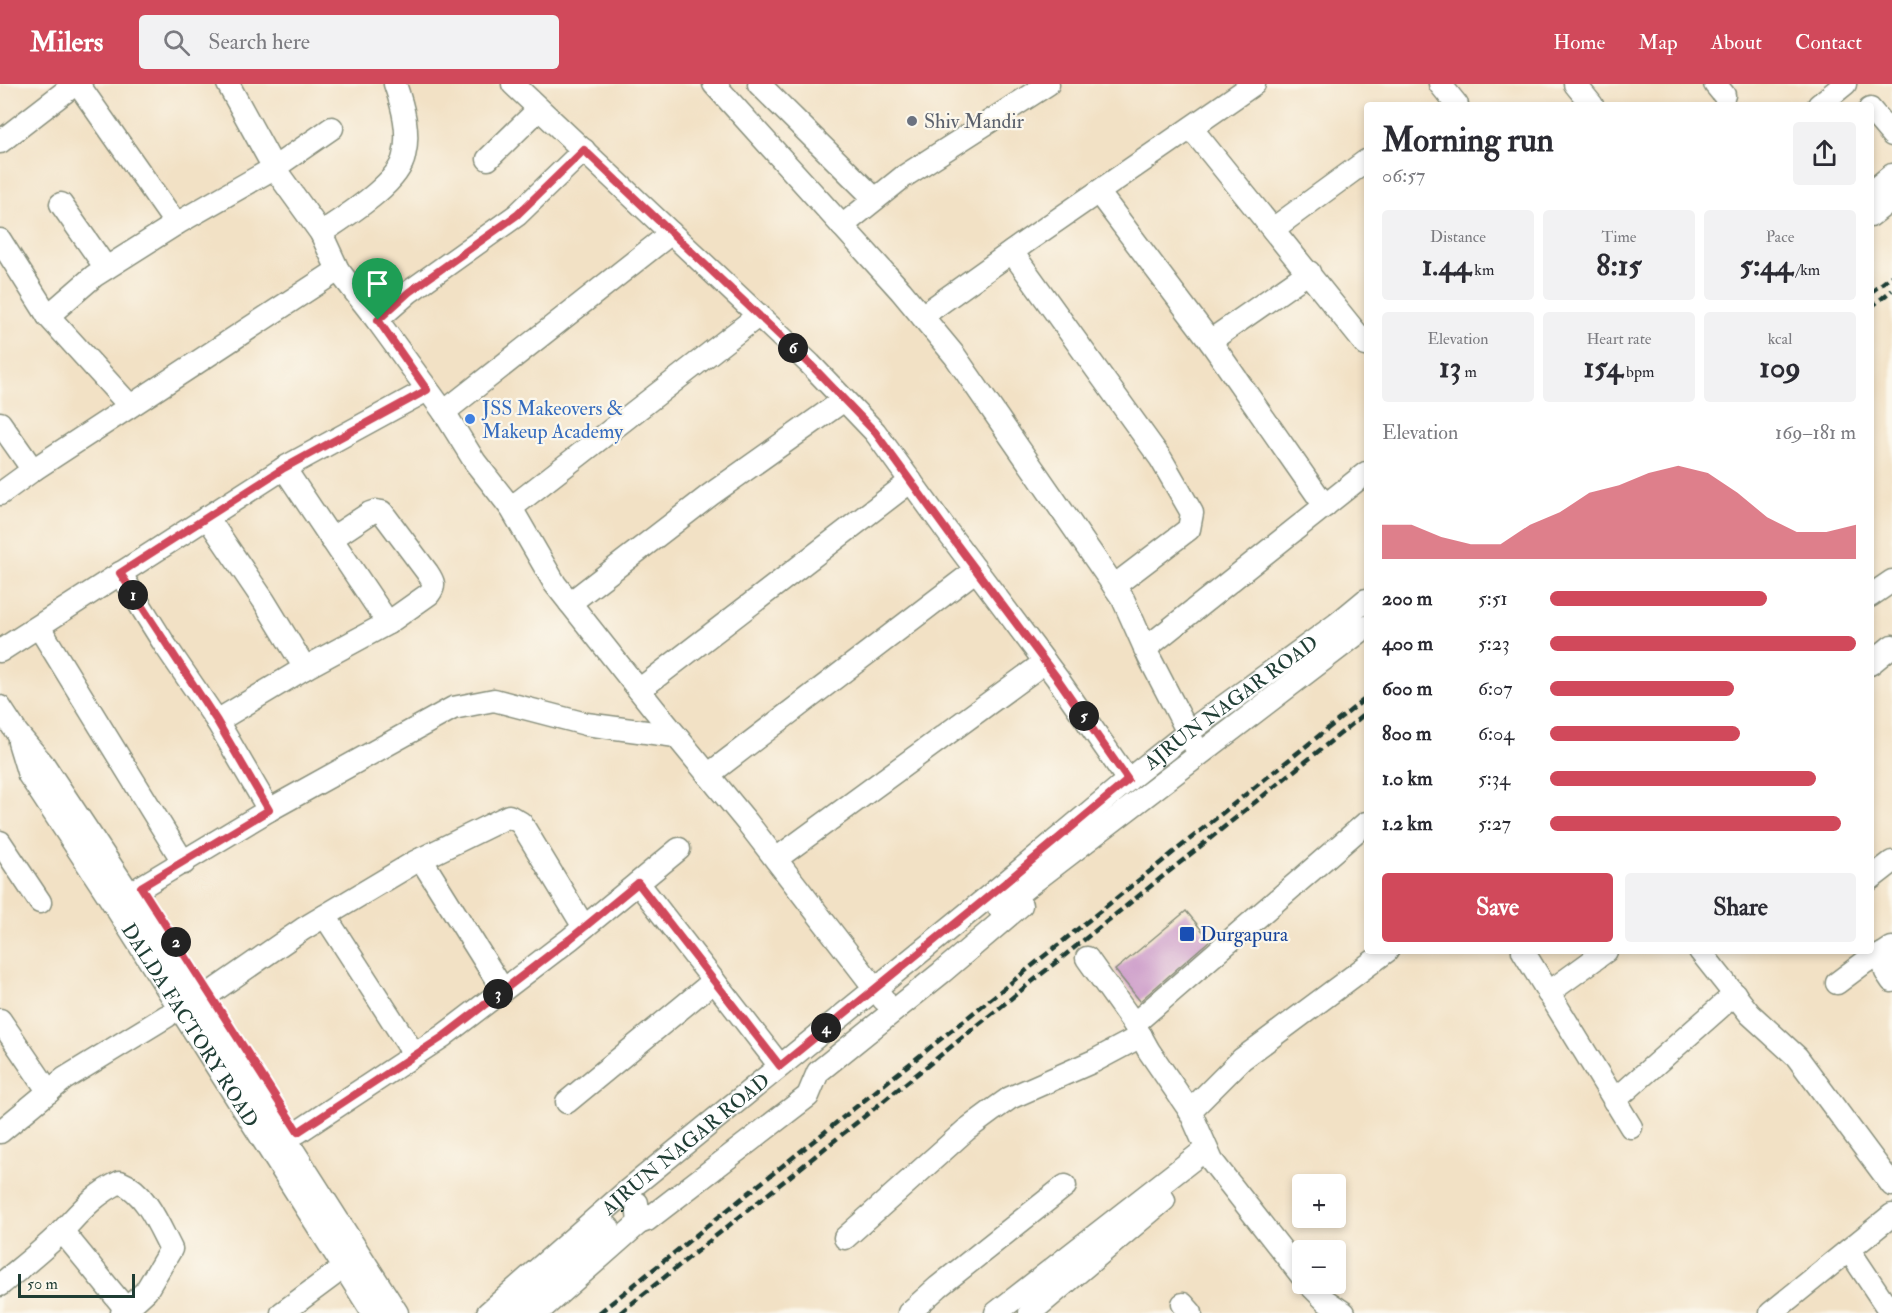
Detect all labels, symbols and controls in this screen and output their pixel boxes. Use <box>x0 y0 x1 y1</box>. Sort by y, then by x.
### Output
search box <box>139 15 559 69</box>
text: Milers <box>30 25 103 60</box>
icon: search <box>160 26 193 59</box>
text: Search here <box>208 28 310 56</box>
text: Home <box>1553 29 1605 56</box>
text: Map <box>1638 29 1678 56</box>
text: About <box>1711 29 1762 56</box>
text: Contact <box>1795 29 1862 56</box>
place label: Shiv Mandir <box>924 109 1025 134</box>
marker: Shiv Mandir <box>905 114 919 128</box>
text: Morning run <box>1382 120 1554 161</box>
button: share <box>1793 122 1856 185</box>
text: 06:57 <box>1382 163 1425 188</box>
text: Distance <box>1430 227 1486 247</box>
text: Time <box>1602 227 1636 247</box>
text: Pace <box>1766 227 1794 247</box>
text: 1.44 <box>1422 247 1471 284</box>
text: 8:15 <box>1596 247 1642 284</box>
text: 5:44 <box>1740 247 1793 284</box>
pin <box>352 258 403 320</box>
text: km <box>1471 260 1494 280</box>
text: /km <box>1793 260 1820 280</box>
icon: arrive <box>361 267 394 300</box>
text: Elevation <box>1428 329 1488 349</box>
text: Heart rate <box>1586 329 1652 349</box>
text: kcal <box>1768 329 1792 349</box>
pin: 6 <box>778 333 808 363</box>
text: 6 <box>789 338 797 358</box>
text: 13 <box>1439 349 1461 386</box>
text: 154 <box>1584 349 1623 386</box>
text: 109 <box>1759 349 1801 386</box>
text: m <box>1461 362 1477 382</box>
text: bpm <box>1623 362 1654 382</box>
place label: JSS Makeovers & Makeup Academy <box>481 396 624 445</box>
marker: JSS Makeovers & Makeup Academy <box>463 412 477 426</box>
text: Elevation <box>1382 420 1458 445</box>
text: 169–181 m <box>1775 420 1856 445</box>
pin: 1 <box>118 580 148 610</box>
text: 1 <box>130 585 136 605</box>
text: 200 m <box>1382 586 1432 611</box>
text: 5:51 <box>1478 586 1508 611</box>
street label: AJRUN NAGAR ROAD <box>1138 630 1323 776</box>
text: 400 m <box>1382 631 1433 656</box>
text: 5:23 <box>1478 631 1510 656</box>
text: 600 m <box>1382 676 1432 701</box>
text: 6:07 <box>1478 676 1512 701</box>
pin: 5 <box>1069 701 1099 731</box>
text: 5 <box>1080 706 1088 726</box>
text: 800 m <box>1382 721 1432 746</box>
text: 6:04 <box>1478 721 1514 746</box>
text: 1.0 km <box>1382 766 1433 791</box>
text: 5:34 <box>1478 766 1510 791</box>
text: 1.2 km <box>1382 811 1432 836</box>
text: 5:27 <box>1478 811 1511 836</box>
button: Save <box>1382 873 1613 942</box>
button: Share <box>1625 873 1856 942</box>
street label: DALDA FACTORY ROAD <box>116 919 264 1132</box>
place label: Durgapura <box>1200 922 1289 948</box>
marker: Durgapura <box>1178 925 1196 943</box>
pin: 2 <box>161 927 191 957</box>
text: 2 <box>172 932 180 952</box>
pin: 3 <box>483 979 513 1009</box>
text: 3 <box>495 984 501 1004</box>
pin: 4 <box>811 1013 841 1043</box>
text: 4 <box>822 1018 830 1038</box>
street label: AJRUN NAGAR ROAD <box>596 1068 775 1221</box>
map controls <box>1292 1174 1346 1294</box>
button: + <box>1292 1174 1346 1228</box>
button: − <box>1292 1240 1346 1294</box>
scale bar <box>18 1271 135 1298</box>
text: 50 m <box>27 1274 58 1294</box>

